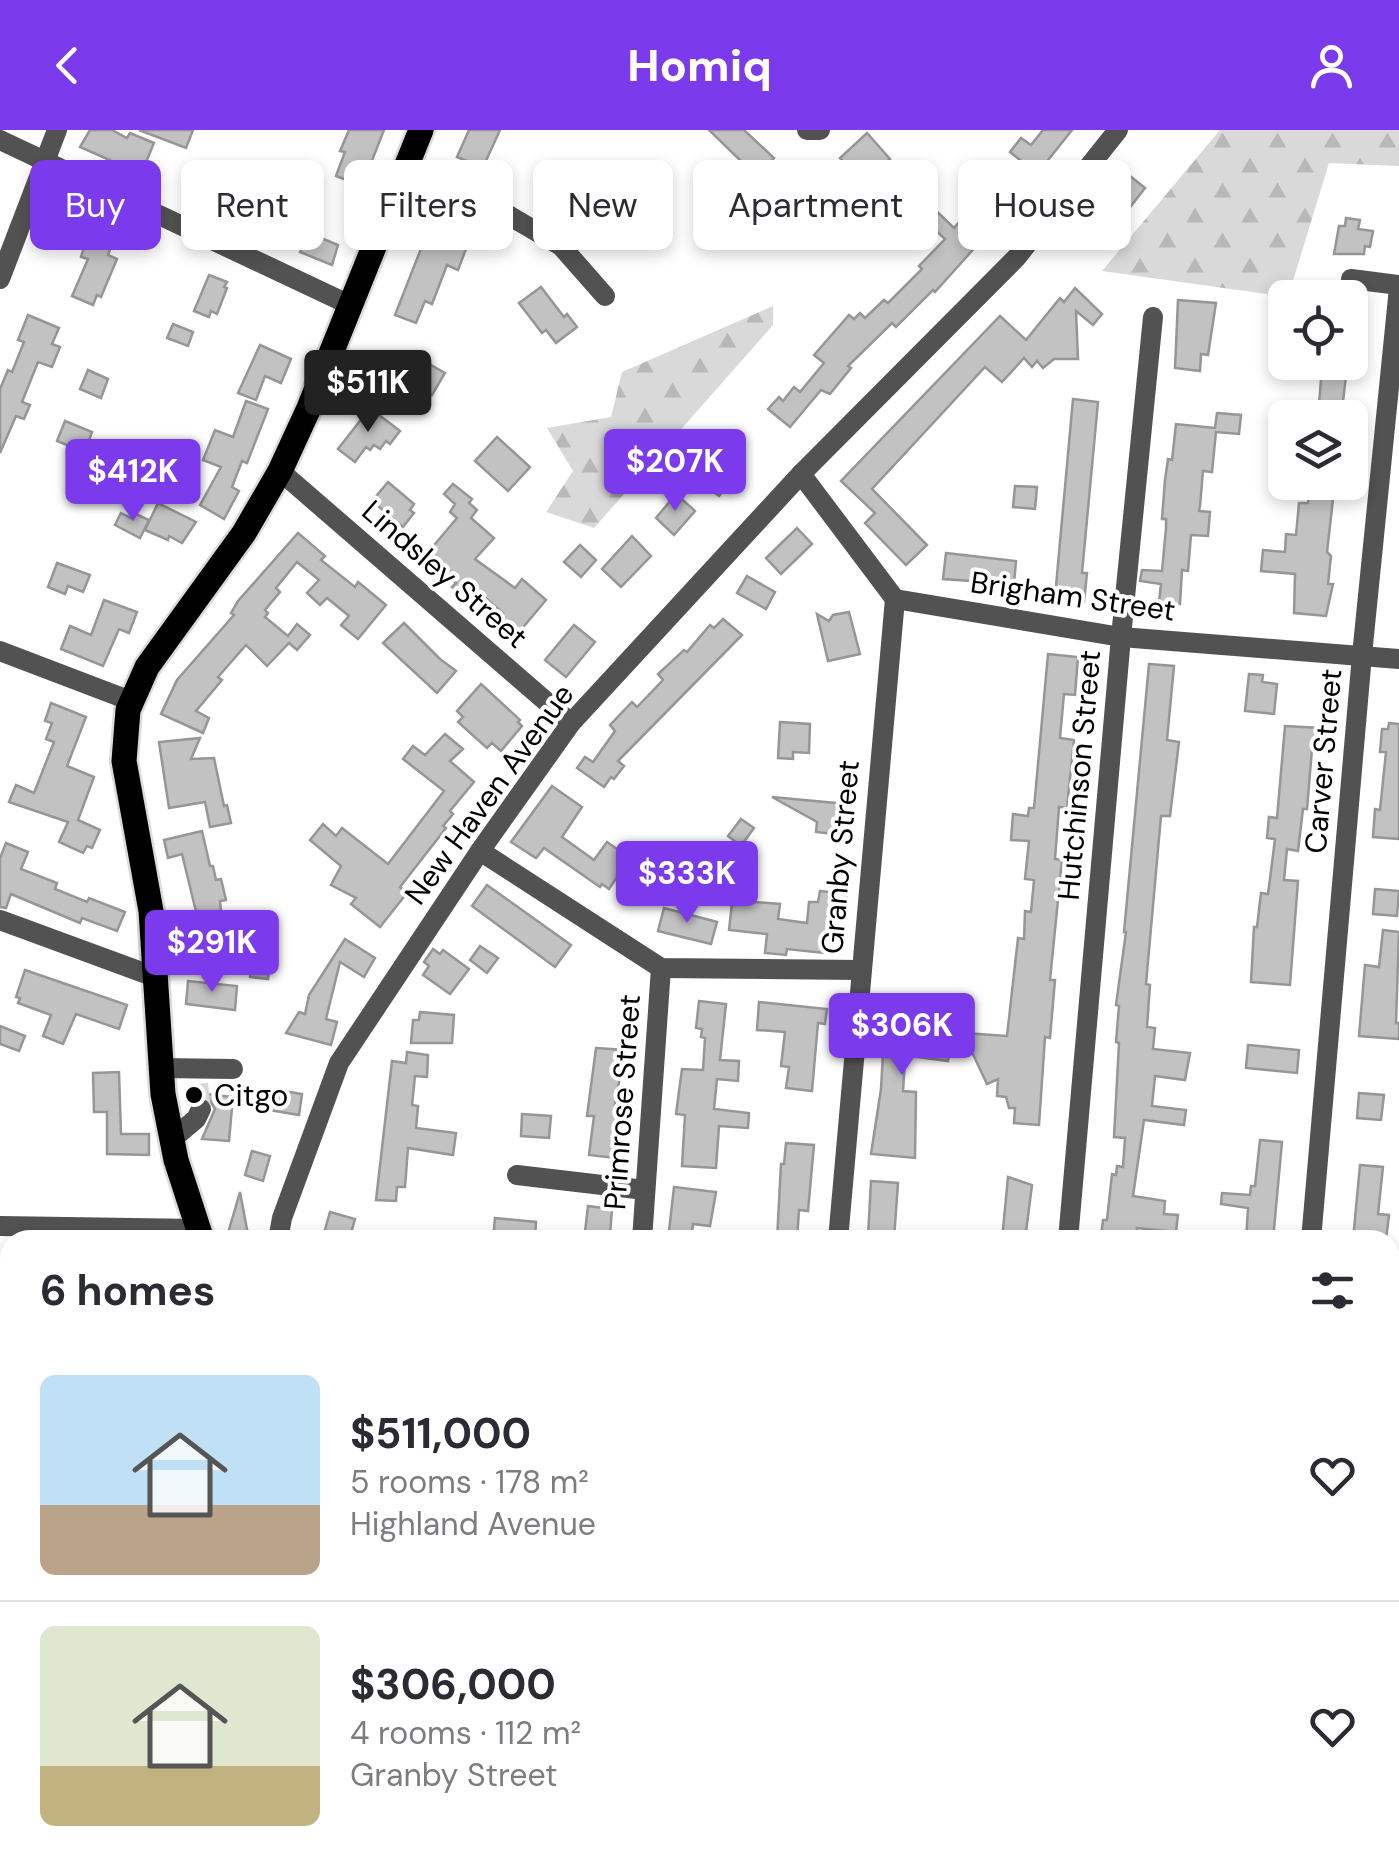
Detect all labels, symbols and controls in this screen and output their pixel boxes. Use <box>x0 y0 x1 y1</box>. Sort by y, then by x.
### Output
text: Homiq <box>627 36 772 95</box>
icon: back <box>40 38 95 93</box>
icon: person <box>1304 38 1359 93</box>
chip: Buy <box>30 160 161 250</box>
chip: Rent <box>181 160 324 250</box>
chip: Filters <box>344 160 513 250</box>
chip: New <box>533 160 673 250</box>
chip: Apartment <box>693 160 938 250</box>
chip: House <box>958 160 1131 250</box>
map controls <box>1268 280 1368 500</box>
button: locate <box>1268 280 1368 380</box>
pin: $511K <box>298 350 438 435</box>
text: $511K <box>326 361 410 403</box>
button: layers <box>1268 400 1368 500</box>
pin: $207K <box>605 429 745 514</box>
pin: $412K <box>63 439 203 524</box>
text: $207K <box>626 440 724 482</box>
text: $412K <box>87 450 179 492</box>
street label: Lindsley Street <box>354 491 536 657</box>
street label: Brigham Street <box>968 562 1178 630</box>
street label: Hutchinson Street <box>1049 648 1109 902</box>
street label: Carver Street <box>1296 667 1350 855</box>
street label: New Haven Avenue <box>396 676 582 912</box>
street label: Granby Street <box>812 758 868 956</box>
pin: $333K <box>617 841 757 926</box>
text: $333K <box>638 852 736 894</box>
pin: $291K <box>142 910 282 995</box>
text: $291K <box>167 921 257 963</box>
street label: Primrose Street <box>595 993 649 1211</box>
pin: $306K <box>832 993 972 1078</box>
text: $306K <box>851 1004 953 1046</box>
place label: Citgo <box>214 1076 288 1115</box>
marker: Citgo <box>183 1084 205 1106</box>
text: 6 homes <box>40 1263 215 1318</box>
icon: filters <box>1305 1263 1360 1318</box>
text: $511,000 <box>350 1406 531 1461</box>
icon: home <box>120 1415 240 1535</box>
icon: heart <box>1305 1448 1360 1503</box>
text: 5 rooms · 178 m² <box>350 1461 589 1503</box>
text: Highland Avenue <box>350 1503 596 1545</box>
text: $306,000 <box>350 1657 556 1712</box>
icon: home <box>120 1666 240 1786</box>
icon: heart <box>1305 1699 1360 1754</box>
text: 4 rooms · 112 m² <box>350 1712 581 1754</box>
text: Granby Street <box>350 1754 558 1796</box>

